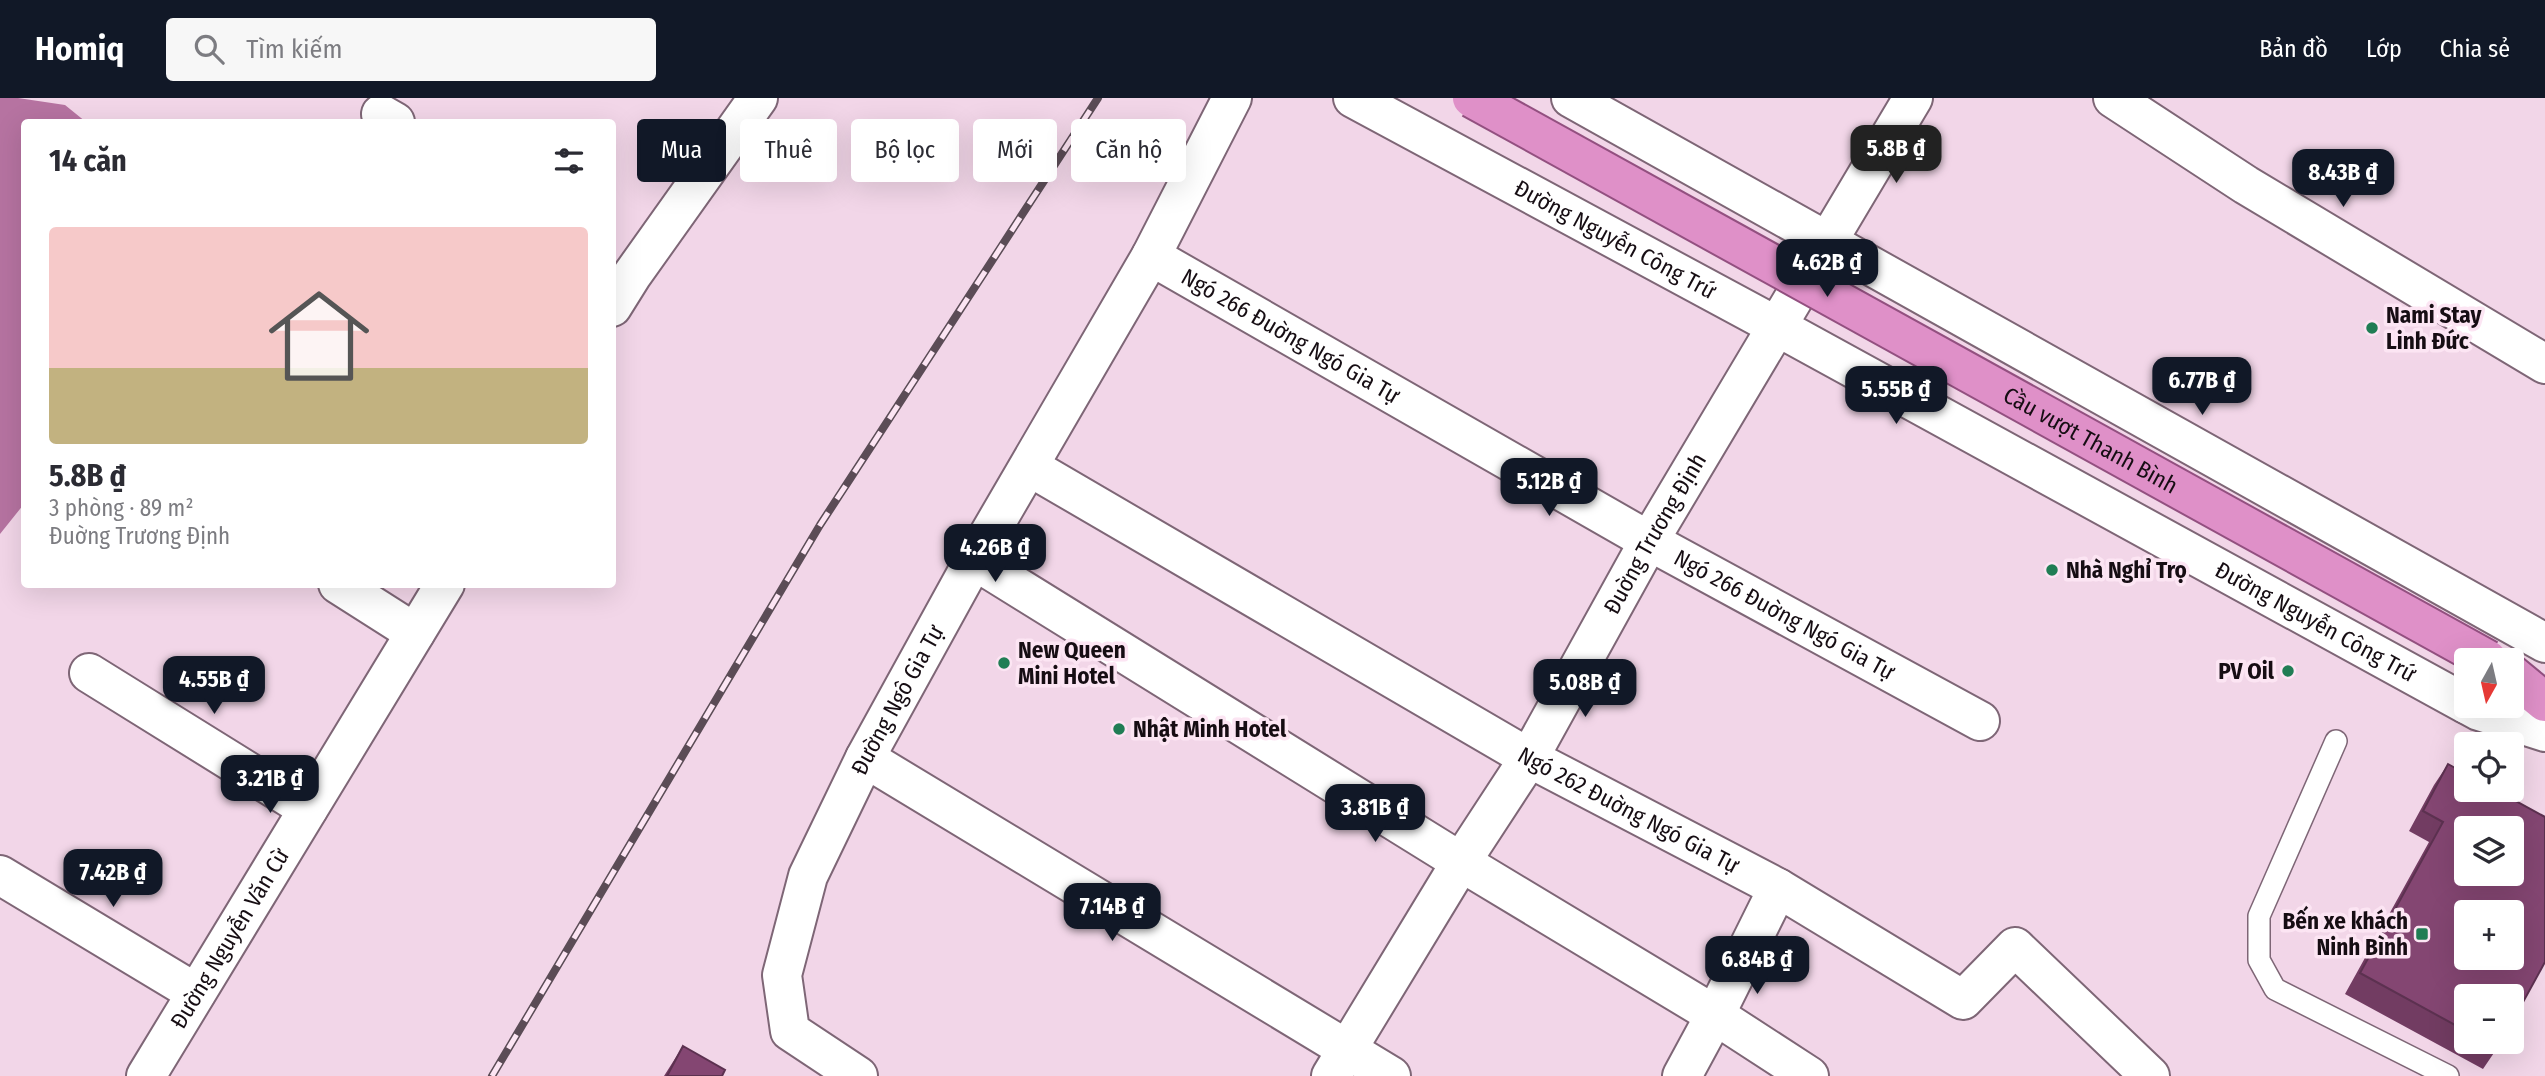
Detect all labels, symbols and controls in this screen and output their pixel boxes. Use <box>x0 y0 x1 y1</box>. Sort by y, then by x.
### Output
search box <box>166 18 656 81</box>
text: Homiq <box>35 29 124 69</box>
icon: search <box>190 30 228 68</box>
text: Tìm kiếm <box>246 34 342 65</box>
text: Bản đồ <box>2259 35 2328 63</box>
text: Lớp <box>2366 35 2402 63</box>
text: Chia sẻ <box>2440 35 2510 63</box>
chip: Mua <box>637 119 726 182</box>
chip: Thuê <box>740 119 837 182</box>
chip: Bộ lọc <box>851 119 959 182</box>
chip: Mới <box>973 119 1057 182</box>
chip: Căn hộ <box>1071 119 1186 182</box>
pin: 5.8B ₫ <box>1839 126 1953 185</box>
text: 5.8B ₫ <box>1866 134 1926 162</box>
icon: filters <box>550 142 588 180</box>
text: 14 căn <box>49 143 127 179</box>
pin: 8.43B ₫ <box>2278 150 2408 209</box>
text: 8.43B ₫ <box>2308 158 2378 186</box>
street label: Đường Nguyễn Công Trứ <box>1510 174 1721 305</box>
pin: 4.62B ₫ <box>1762 240 1892 299</box>
text: 4.62B ₫ <box>1792 248 1862 276</box>
street label: Ngó 266 Đuờng Ngó Gia Tự <box>1177 263 1405 410</box>
icon: home <box>256 273 382 399</box>
place label: Nami Stay Linh Đức <box>2386 301 2482 355</box>
marker: Nami Stay Linh Đức <box>2364 320 2380 336</box>
pin: 6.77B ₫ <box>2137 358 2267 417</box>
pin: 5.55B ₫ <box>1831 366 1961 426</box>
text: 6.77B ₫ <box>2168 366 2236 394</box>
text: 5.55B ₫ <box>1861 375 1931 403</box>
street label: Cầu vượt Thanh Bình <box>1999 381 2183 500</box>
street label: Đuờng Trương Định <box>1597 448 1712 619</box>
text: 5.8B ₫ <box>49 458 126 494</box>
pin: 5.12B ₫ <box>1484 458 1614 518</box>
text: 5.12B ₫ <box>1517 467 1581 495</box>
text: 3 phòng · 89 m² <box>49 494 194 522</box>
text: Đuờng Trương Định <box>49 522 230 550</box>
pin: 4.26B ₫ <box>930 524 1060 584</box>
text: 4.26B ₫ <box>960 533 1030 561</box>
street label: Ngó 266 Đuờng Ngó Gia Tự <box>1669 543 1900 686</box>
street label: Đường Nguyễn Công Trứ <box>2210 555 2421 688</box>
place label: Nhà Nghỉ Trọ <box>2066 556 2187 584</box>
marker: Nhà Nghỉ Trọ <box>2044 562 2060 578</box>
street label: Đường Ngô Gia Tự <box>845 620 950 779</box>
place label: New Queen Mini Hotel <box>1018 636 1126 690</box>
north arrow <box>2454 648 2524 718</box>
map controls <box>2454 648 2524 1054</box>
marker: New Queen Mini Hotel <box>996 655 1012 671</box>
pin: 4.55B ₫ <box>149 656 279 716</box>
place label: PV Oil <box>2218 657 2275 685</box>
pin: 5.08B ₫ <box>1520 660 1650 719</box>
marker: PV Oil <box>2280 663 2296 679</box>
text: 4.55B ₫ <box>179 665 249 693</box>
text: 5.08B ₫ <box>1549 668 1621 696</box>
place label: Nhật Minh Hotel <box>1133 715 1287 743</box>
marker: Nhật Minh Hotel <box>1111 721 1127 737</box>
button: locate <box>2454 732 2524 802</box>
street label: Ngó 262 Đuờng Ngó Gia Tự <box>1513 741 1744 879</box>
pin: 3.21B ₫ <box>205 756 335 815</box>
text: 3.21B ₫ <box>237 764 303 792</box>
pin: 3.81B ₫ <box>1310 784 1440 844</box>
text: 3.81B ₫ <box>1341 793 1409 821</box>
button: layers <box>2454 816 2524 886</box>
street label: Đường Nguyễn Văn Cừ <box>164 843 295 1034</box>
pin: 7.42B ₫ <box>48 850 178 909</box>
text: 7.42B ₫ <box>79 858 147 886</box>
pin: 7.14B ₫ <box>1047 884 1177 943</box>
text: 7.14B ₫ <box>1080 892 1144 920</box>
button: + <box>2454 900 2524 970</box>
place label: Bến xe khách Ninh Bình <box>2282 905 2408 961</box>
marker: Bến xe khách Ninh Bình <box>2414 926 2430 942</box>
pin: 6.84B ₫ <box>1692 936 1822 996</box>
text: 6.84B ₫ <box>1721 945 1793 973</box>
button: − <box>2454 984 2524 1054</box>

